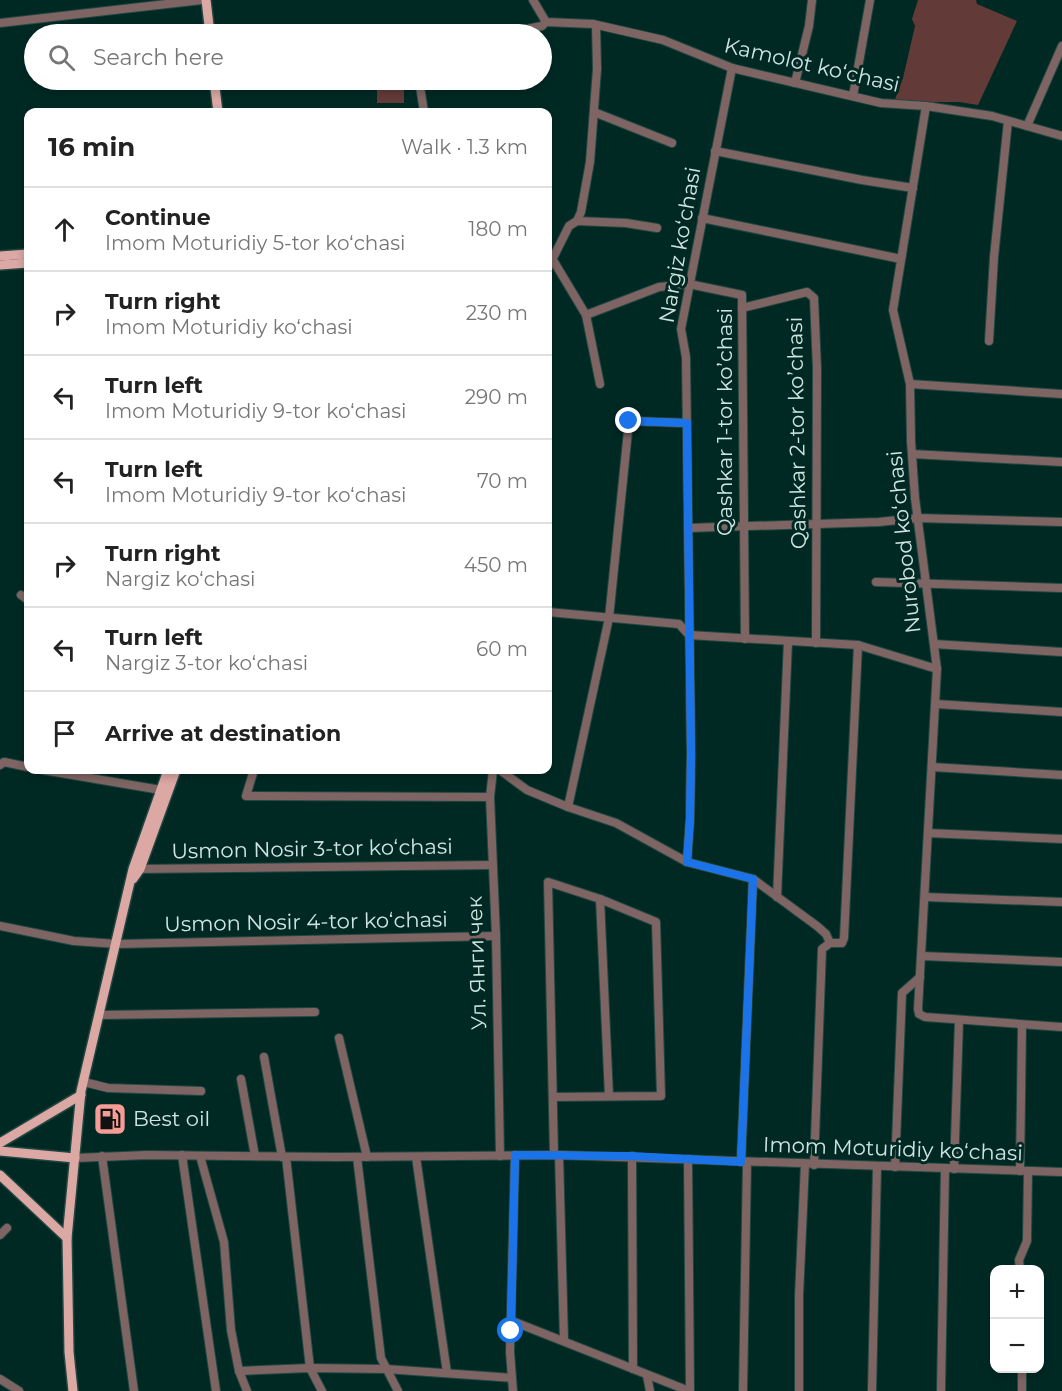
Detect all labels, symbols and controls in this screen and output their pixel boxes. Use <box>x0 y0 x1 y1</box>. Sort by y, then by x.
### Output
search box <box>24 24 552 90</box>
street label: Kamolot koʻchasi <box>722 32 902 97</box>
icon: search <box>45 41 78 74</box>
text: Search here <box>93 44 224 71</box>
text: 16 min <box>48 131 135 163</box>
text: Walk · 1.3 km <box>401 135 528 159</box>
street label: Nargiz koʻchasi <box>653 165 706 325</box>
text: Continue <box>105 204 211 231</box>
icon: ahead <box>48 213 81 246</box>
text: 180 m <box>468 217 528 241</box>
text: Imom Moturidiy 5-tor koʻchasi <box>105 231 405 255</box>
text: Turn right <box>105 288 220 315</box>
icon: right <box>48 297 81 330</box>
text: 230 m <box>466 301 528 325</box>
street label: Qashkar 1-tor koʼchasi <box>712 308 737 536</box>
text: Imom Moturidiy koʻchasi <box>105 315 353 339</box>
street label: Qashkar 2-tor koʼchasi <box>782 317 811 549</box>
text: Turn left <box>105 372 203 399</box>
icon: left <box>48 381 81 414</box>
text: 290 m <box>465 385 528 409</box>
text: Imom Moturidiy 9-tor koʻchasi <box>105 399 406 423</box>
route end <box>615 407 641 433</box>
street label: Nurobod koʻchasi <box>881 449 926 635</box>
text: Turn left <box>105 456 203 483</box>
icon: left <box>48 465 81 498</box>
text: 70 m <box>477 469 528 493</box>
text: Imom Moturidiy 9-tor koʻchasi <box>105 483 406 507</box>
text: Turn right <box>105 540 220 567</box>
icon: right <box>48 549 81 582</box>
text: 450 m <box>464 553 528 577</box>
text: Nargiz koʻchasi <box>105 567 255 591</box>
text: Turn left <box>105 624 203 651</box>
icon: left <box>48 633 81 666</box>
text: 60 m <box>476 637 528 661</box>
text: Nargiz 3-tor koʻchasi <box>105 651 308 675</box>
icon: arrive <box>48 717 81 750</box>
text: Arrive at destination <box>105 720 341 747</box>
street label: Usmon Nosir 3-tor koʻchasi <box>171 834 453 863</box>
street label: Ул. Янги чек <box>462 896 491 1030</box>
street label: Usmon Nosir 4-tor koʻchasi <box>164 907 448 936</box>
fuel station icon: Best oil <box>92 1101 128 1137</box>
place label: Best oil <box>133 1106 210 1131</box>
street label: Imom Moturidiy koʻchasi <box>763 1131 1023 1166</box>
map controls <box>990 1265 1044 1373</box>
button: + <box>990 1265 1044 1319</box>
route start <box>497 1317 523 1343</box>
button: − <box>990 1319 1044 1373</box>

